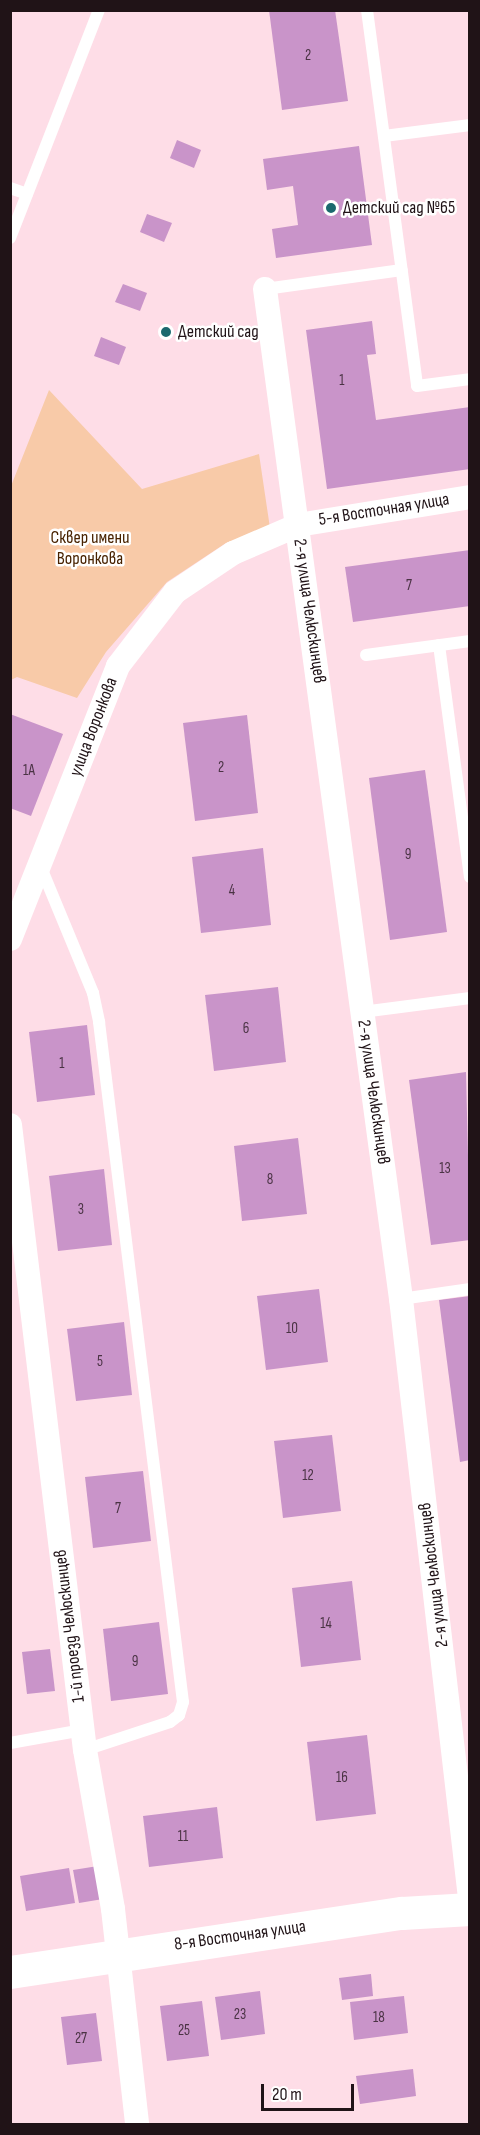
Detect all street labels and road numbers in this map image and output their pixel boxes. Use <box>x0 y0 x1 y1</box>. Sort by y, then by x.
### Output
street label: 5-я Восточная улица <box>317 489 451 531</box>
street label: 2-я улица Челюскинцев <box>288 537 330 685</box>
street label: улица Воронкова <box>65 674 123 780</box>
street label: 2-я улица Челюскинцев <box>352 1018 394 1166</box>
street label: 2-я улица Челюскинцев <box>414 1501 454 1649</box>
street label: 1-й проезд Челюскинцев <box>50 1548 90 1704</box>
street label: 8-я Восточная улица <box>173 1916 307 1956</box>

